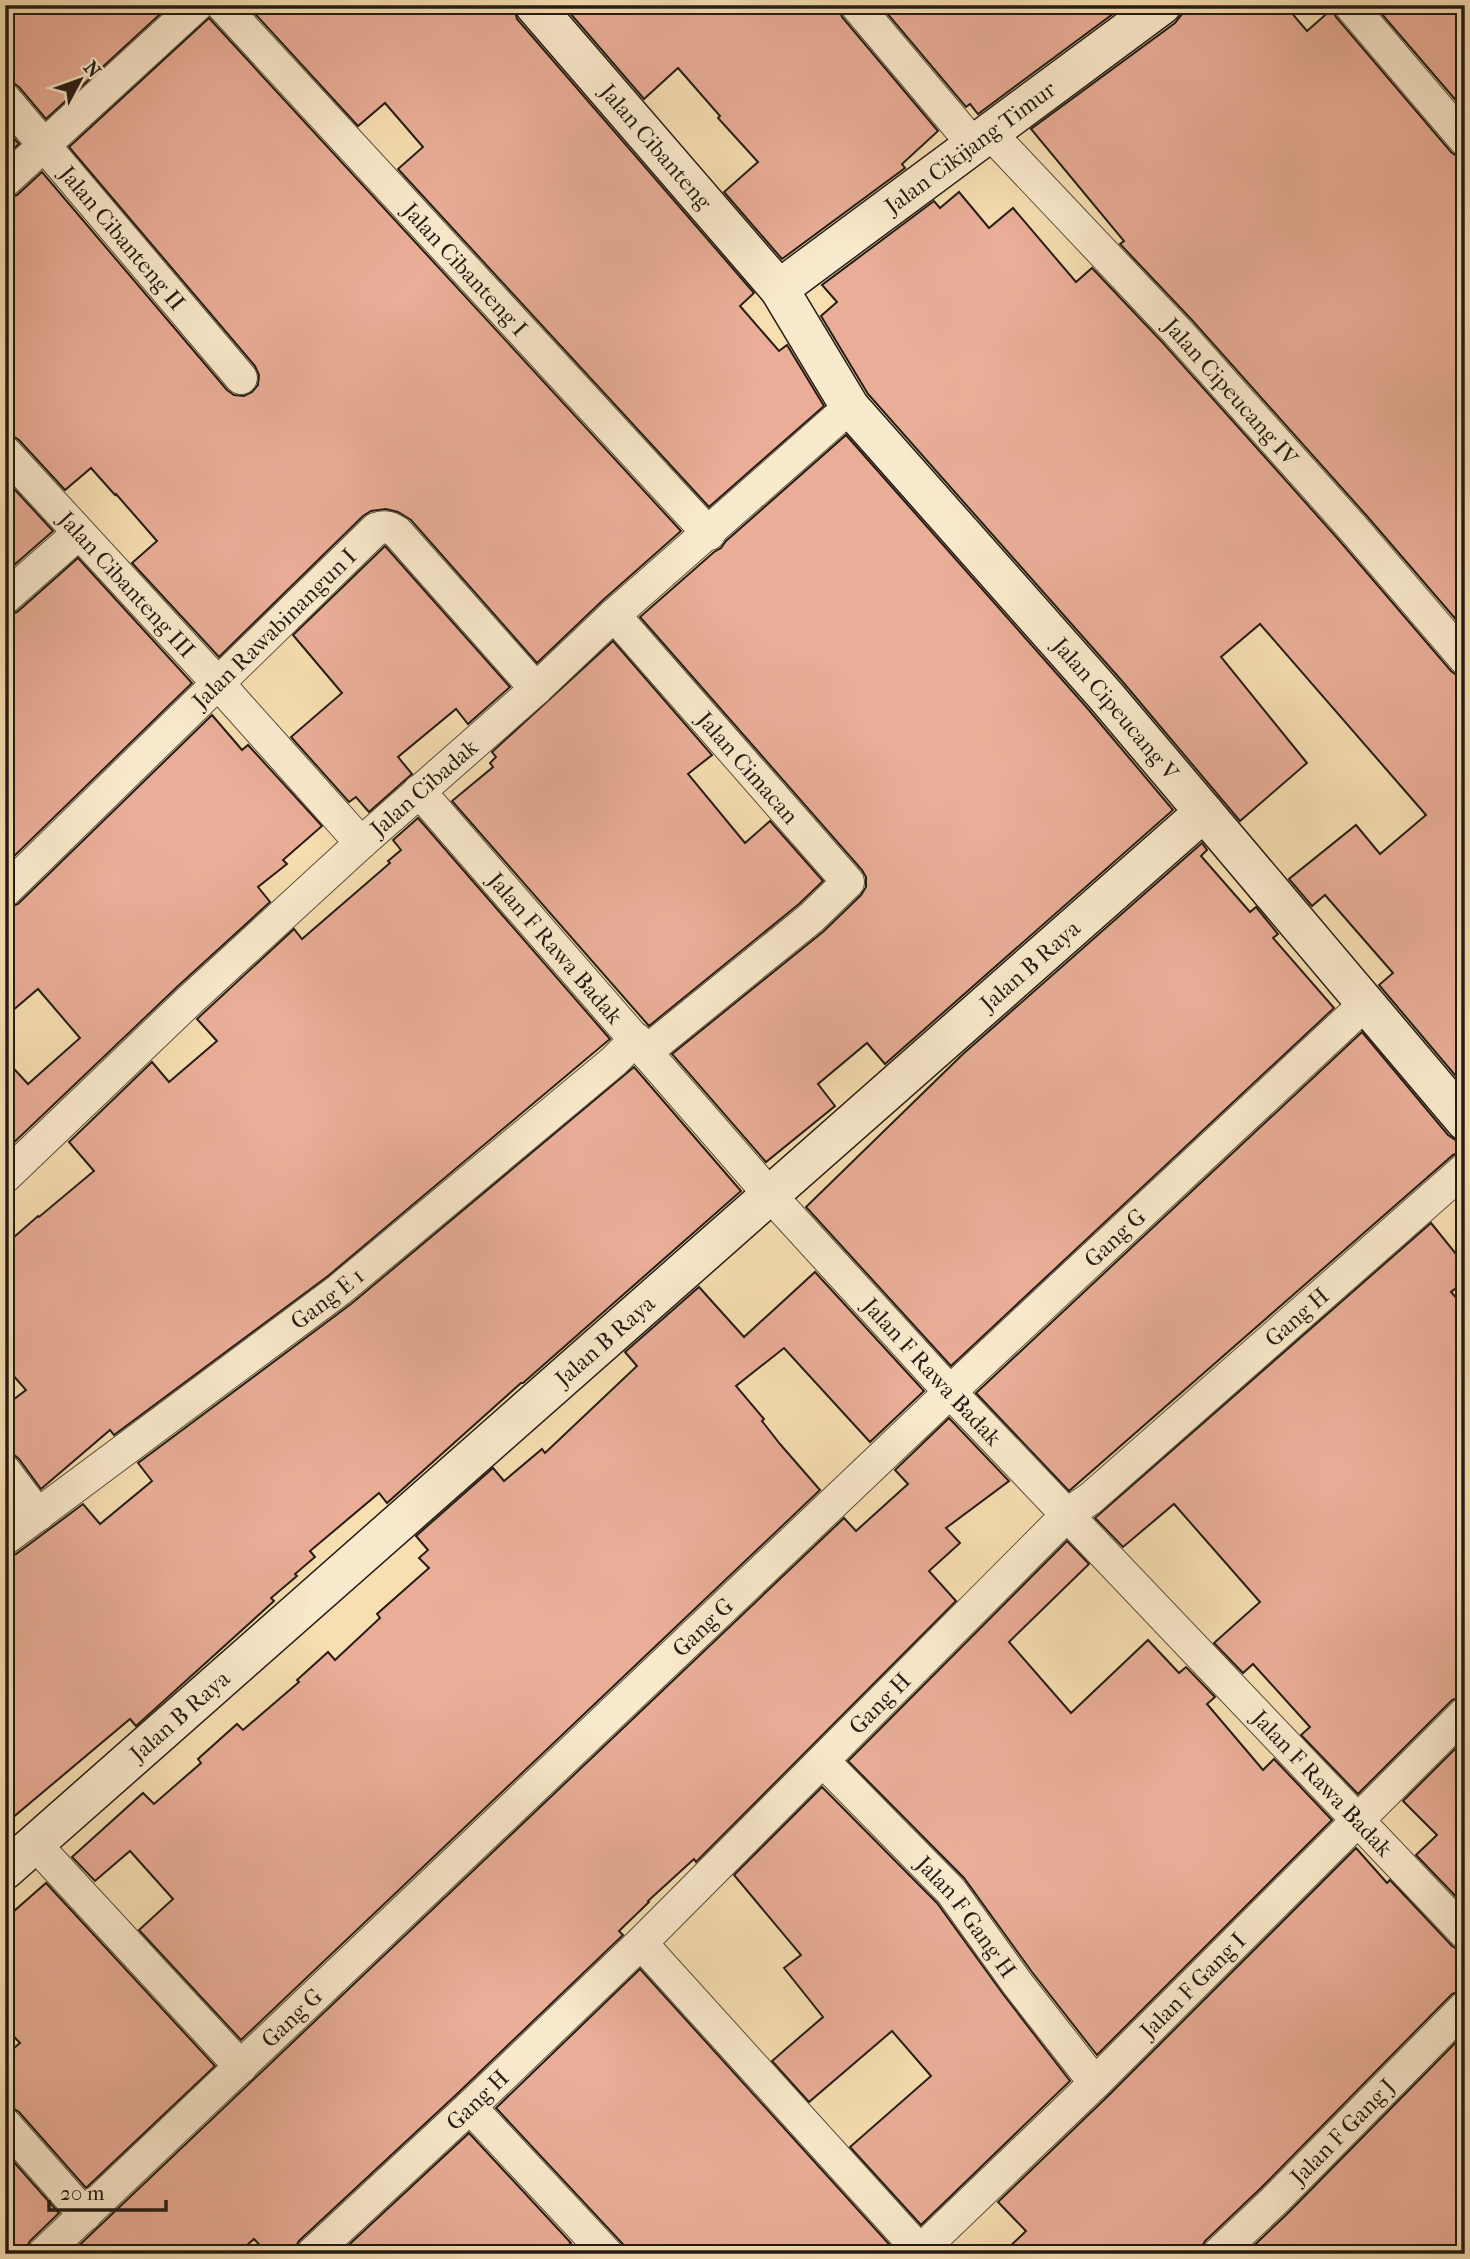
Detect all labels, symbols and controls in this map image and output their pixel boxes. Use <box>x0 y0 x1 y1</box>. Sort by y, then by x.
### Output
north arrow <box>46 46 116 116</box>
text: N <box>79 57 105 83</box>
street label: Jalan Cikijang Timur <box>878 75 1061 220</box>
street label: Jalan Cibanteng <box>593 77 718 215</box>
street label: Jalan Cibanteng II <box>53 159 191 315</box>
street label: Jalan Cibanteng I <box>396 196 533 341</box>
street label: Jalan Cipeucang IV <box>1157 311 1305 472</box>
street label: Jalan Cibanteng III <box>52 504 201 663</box>
street label: Jalan Rawabinangun I <box>185 543 362 716</box>
street label: Jalan Cipeucang V <box>1046 631 1185 786</box>
street label: Jalan Cimacan <box>690 705 805 830</box>
street label: Jalan Cibadak <box>363 733 484 843</box>
street label: Jalan F Rawa Badak <box>481 865 629 1030</box>
street label: Jalan B Raya <box>973 914 1086 1018</box>
street label: Gang G <box>1079 1203 1151 1273</box>
street label: Gang E 1 <box>285 1262 369 1335</box>
street label: Gang H <box>1259 1282 1334 1352</box>
street label: Jalan B Raya <box>548 1289 661 1393</box>
street label: Jalan F Rawa Badak <box>856 1291 1008 1452</box>
street label: Gang G <box>667 1592 739 1662</box>
street label: Jalan B Raya <box>123 1664 235 1768</box>
street label: Gang H <box>843 1667 916 1740</box>
street label: Jalan F Rawa Badak <box>1245 1703 1399 1863</box>
street label: Jalan F Gang H <box>909 1849 1022 1983</box>
street label: Jalan F Gang I <box>1133 1927 1251 2045</box>
street label: Gang G <box>256 1983 328 2053</box>
street label: Gang H <box>441 2064 514 2136</box>
street label: Jalan F Gang J <box>1283 2073 1401 2191</box>
scale bar <box>49 2168 166 2212</box>
text: 20 m <box>60 2181 105 2205</box>

